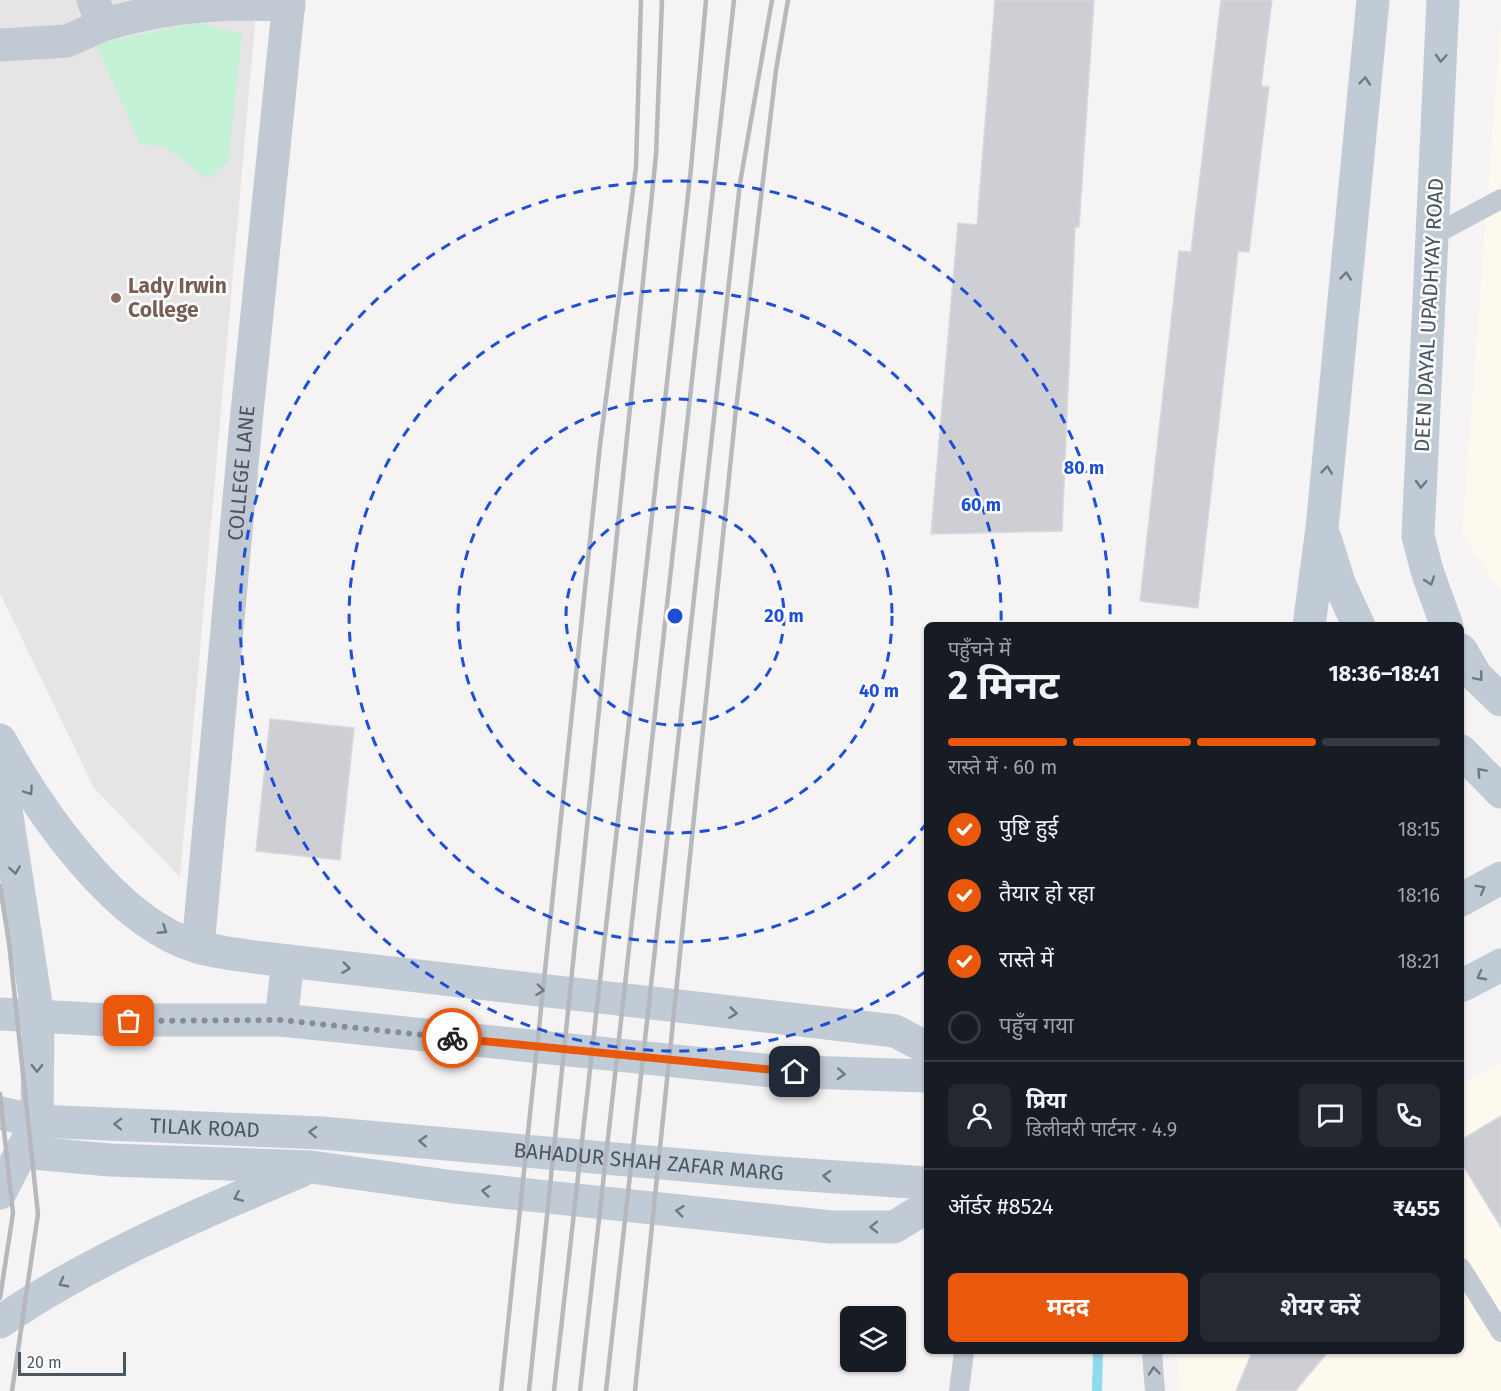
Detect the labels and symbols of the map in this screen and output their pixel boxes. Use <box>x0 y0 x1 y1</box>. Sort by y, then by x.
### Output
one-way arrow <box>1434 54 1447 63</box>
one-way arrow <box>1358 77 1371 86</box>
street label: DEEN DAYAL UPADHYAY ROAD <box>1409 177 1449 453</box>
one-way arrow <box>1339 271 1352 280</box>
place label: Lady Irwin College <box>128 273 227 323</box>
marker: Lady Irwin College <box>109 291 123 305</box>
street label: COLLEGE LANE <box>222 404 261 542</box>
text: 80 m <box>1064 457 1104 479</box>
one-way arrow <box>1320 465 1333 474</box>
one-way arrow <box>1414 479 1427 488</box>
text: 60 m <box>961 494 1001 516</box>
one-way arrow <box>1423 575 1436 586</box>
text: 20 m <box>764 605 804 627</box>
centre of rings <box>665 606 685 626</box>
one-way arrow <box>1471 670 1482 681</box>
text: 40 m <box>859 680 899 702</box>
one-way arrow <box>1477 768 1488 779</box>
one-way arrow <box>22 784 33 795</box>
one-way arrow <box>9 865 21 875</box>
one-way arrow <box>1475 885 1485 896</box>
one-way arrow <box>157 923 168 934</box>
one-way arrow <box>341 961 351 974</box>
one-way arrow <box>1477 969 1487 980</box>
one-way arrow <box>535 984 544 996</box>
pin <box>103 995 154 1046</box>
one-way arrow <box>729 1006 738 1018</box>
courier <box>422 1008 482 1068</box>
pin <box>769 1046 820 1097</box>
one-way arrow <box>31 1064 44 1073</box>
one-way arrow <box>837 1067 846 1080</box>
street label: TILAK ROAD <box>150 1113 260 1143</box>
one-way arrow <box>114 1118 123 1131</box>
one-way arrow <box>308 1126 317 1139</box>
one-way arrow <box>419 1134 428 1147</box>
street label: BAHADUR SHAH ZAFAR MARG <box>512 1137 785 1186</box>
one-way arrow <box>822 1170 831 1183</box>
one-way arrow <box>482 1185 491 1198</box>
one-way arrow <box>233 1190 244 1202</box>
one-way arrow <box>675 1205 685 1218</box>
one-way arrow <box>870 1221 879 1234</box>
one-way arrow <box>59 1276 69 1287</box>
scale bar <box>18 1349 126 1376</box>
one-way arrow <box>1148 1367 1161 1376</box>

